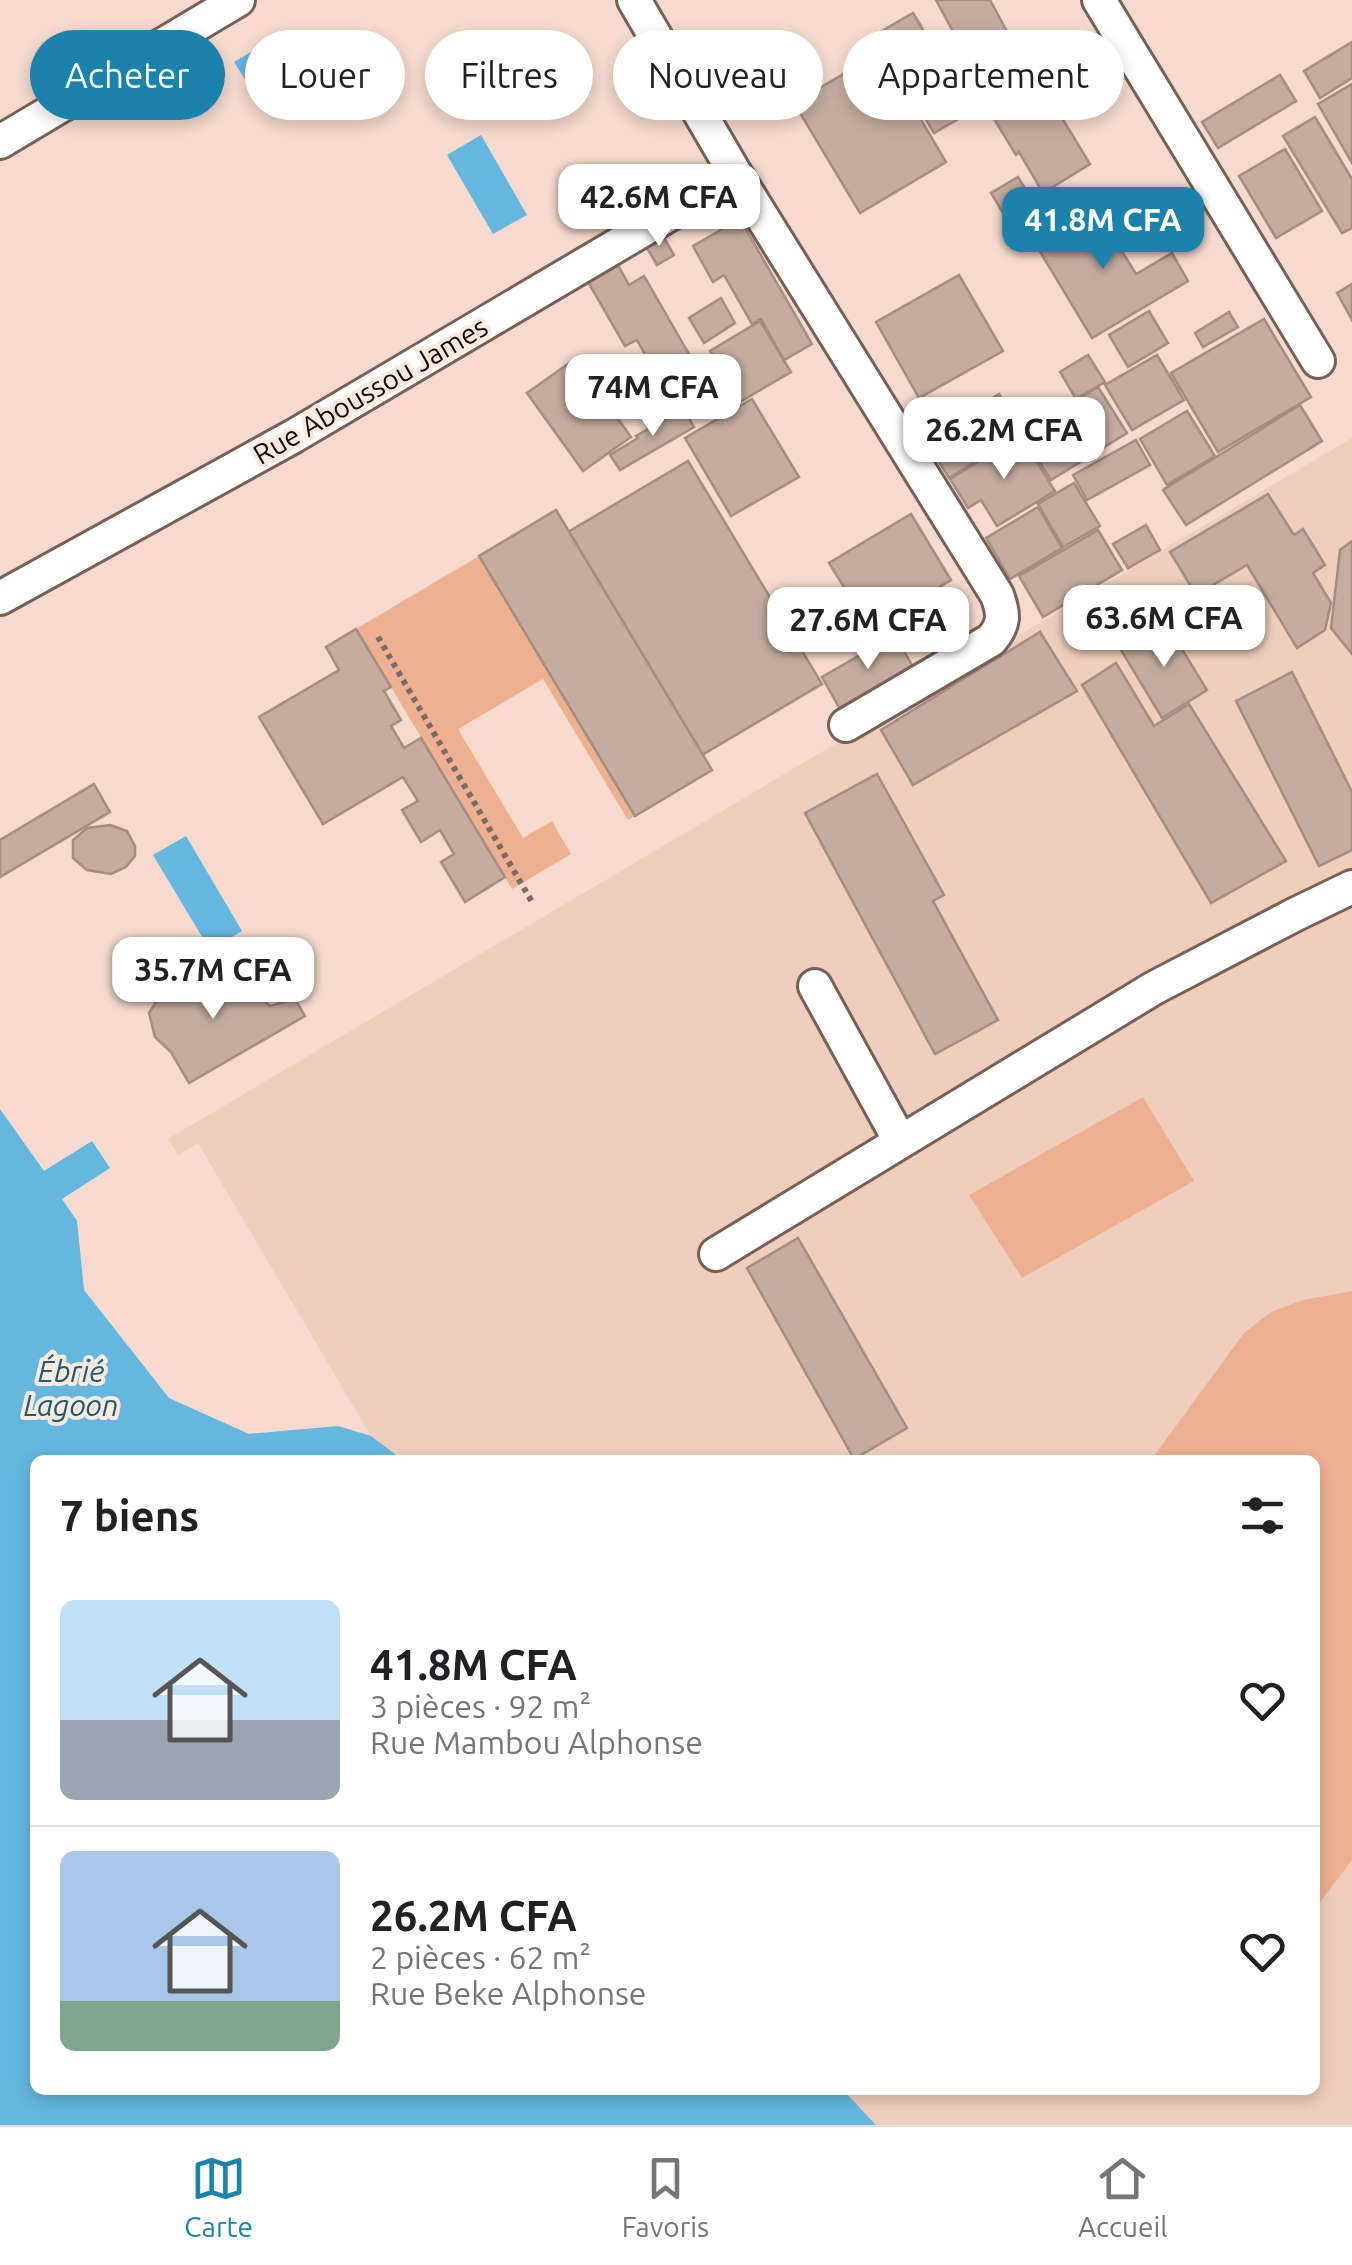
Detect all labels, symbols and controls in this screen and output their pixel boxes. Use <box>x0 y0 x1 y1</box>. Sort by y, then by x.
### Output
chip: Acheter <box>30 30 225 120</box>
chip: Louer <box>245 30 405 120</box>
chip: Filtres <box>425 30 593 120</box>
chip: Nouveau <box>613 30 823 120</box>
chip: Appartement <box>843 30 1124 120</box>
pin: 42.6M CFA <box>545 164 773 249</box>
text: 42.6M CFA <box>580 178 738 214</box>
pin: 41.8M CFA <box>989 187 1217 272</box>
text: 41.8M CFA <box>1024 201 1182 237</box>
street label: Rue Aboussou James <box>247 310 493 470</box>
pin: 74M CFA <box>561 354 745 439</box>
text: 74M CFA <box>587 368 719 404</box>
pin: 26.2M CFA <box>890 397 1118 482</box>
text: 26.2M CFA <box>925 411 1083 447</box>
pin: 63.6M CFA <box>1050 585 1278 670</box>
pin: 27.6M CFA <box>754 587 982 672</box>
text: 63.6M CFA <box>1085 599 1243 635</box>
text: 27.6M CFA <box>789 601 947 637</box>
pin: 35.7M CFA <box>99 937 327 1022</box>
text: 35.7M CFA <box>134 951 292 987</box>
water label: Ébrié Lagoon <box>23 1353 119 1422</box>
icon: filters <box>1235 1488 1290 1543</box>
text: 7 biens <box>60 1492 199 1539</box>
icon: home <box>140 1640 260 1760</box>
text: 41.8M CFA <box>370 1641 577 1688</box>
icon: heart <box>1235 1673 1290 1728</box>
text: 3 pièces · 92 m² <box>370 1688 591 1724</box>
text: Rue Mambou Alphonse <box>370 1724 703 1760</box>
icon: home <box>140 1891 260 2011</box>
text: 26.2M CFA <box>370 1892 577 1939</box>
icon: heart <box>1235 1924 1290 1979</box>
text: 2 pièces · 62 m² <box>370 1939 591 1975</box>
text: Rue Beke Alphonse <box>370 1975 647 2011</box>
tab: Carte <box>184 2151 253 2242</box>
tab: Favoris <box>622 2151 709 2242</box>
tab: Accueil <box>1078 2151 1168 2242</box>

